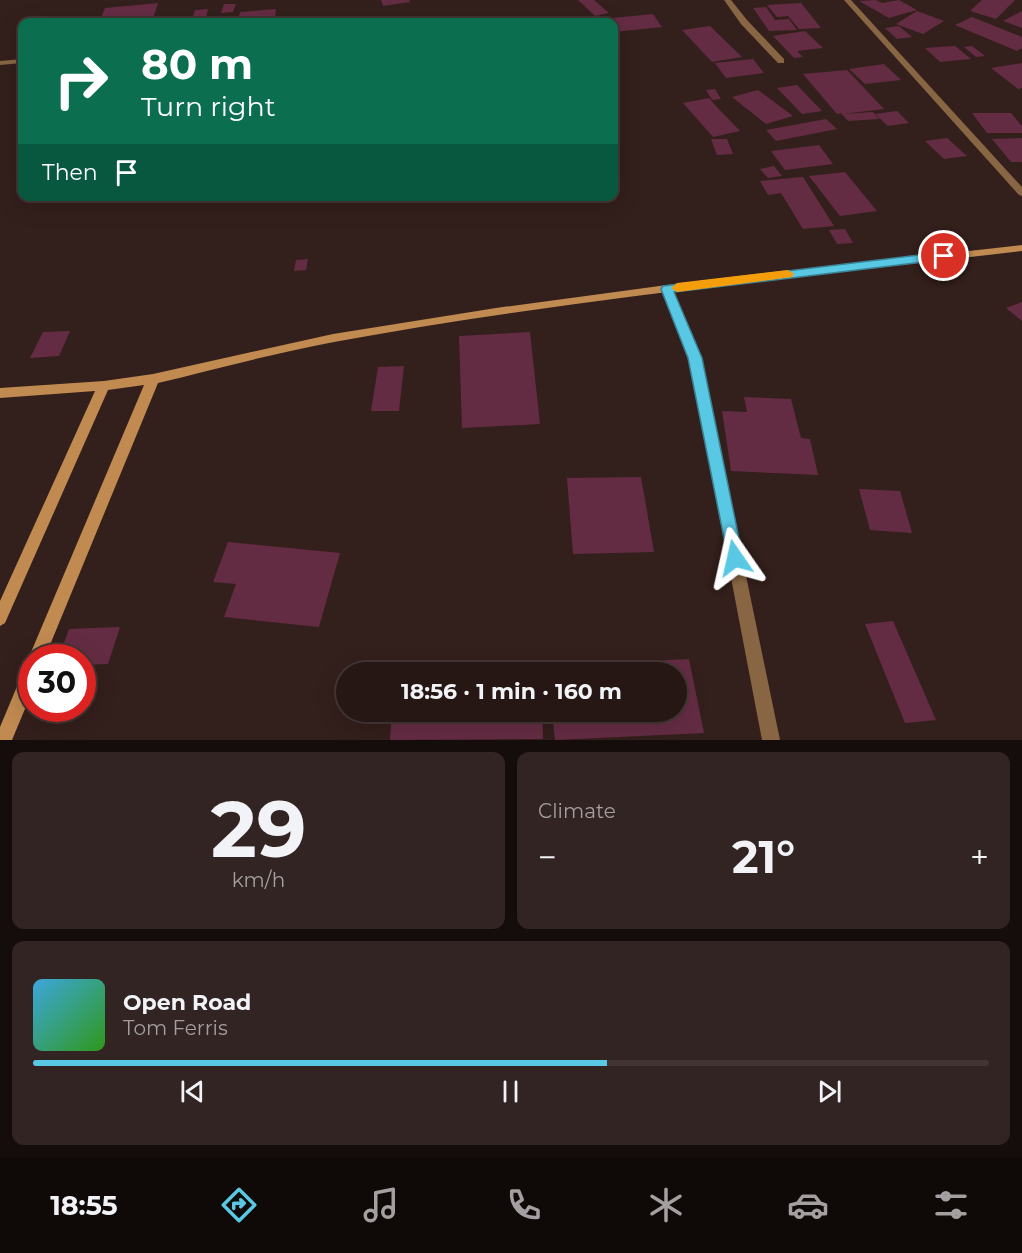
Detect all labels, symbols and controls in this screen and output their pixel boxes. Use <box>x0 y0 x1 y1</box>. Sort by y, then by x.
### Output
text: 80 m <box>141 38 253 90</box>
icon: right <box>42 42 120 120</box>
text: Turn right <box>141 90 276 123</box>
icon: arrive <box>110 156 143 189</box>
text: Then <box>42 159 98 186</box>
pin <box>918 230 969 281</box>
icon: arrive <box>927 239 960 272</box>
position arrow <box>703 526 767 590</box>
speed limit sign: 30 <box>18 644 96 722</box>
text: 18:56 · 1 min · 160 m <box>401 678 622 705</box>
text: 29 <box>211 781 306 877</box>
text: Climate <box>538 799 616 823</box>
text: 21° <box>732 829 795 884</box>
text: − <box>538 837 557 877</box>
text: + <box>970 837 989 877</box>
text: km/h <box>232 868 285 892</box>
text: Open Road <box>123 989 251 1016</box>
text: Tom Ferris <box>123 1016 228 1040</box>
icon: previous <box>176 1075 209 1108</box>
icon: pause <box>494 1075 527 1108</box>
icon: next <box>813 1075 846 1108</box>
icon: directions <box>218 1184 260 1226</box>
icon: music <box>360 1184 402 1226</box>
icon: phone <box>503 1184 545 1226</box>
icon: climate <box>645 1184 687 1226</box>
icon: car <box>787 1184 829 1226</box>
icon: filters <box>930 1184 972 1226</box>
text: 18:55 <box>50 1189 118 1222</box>

